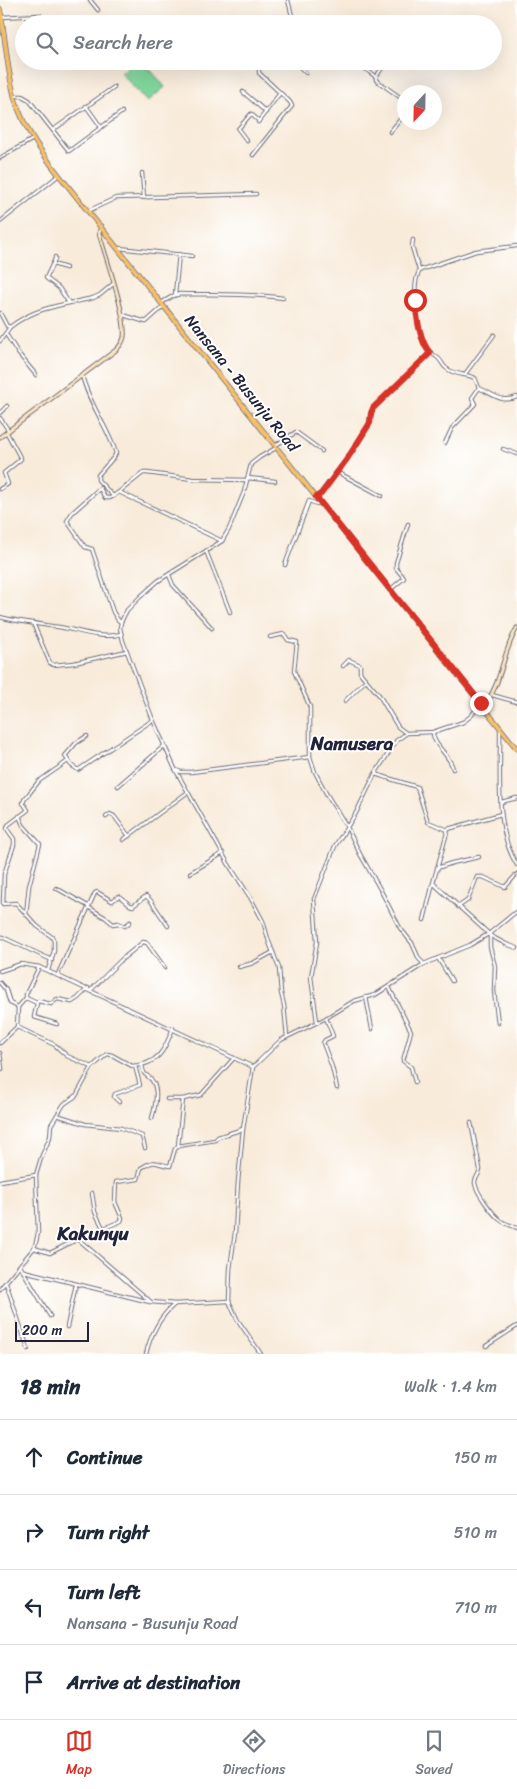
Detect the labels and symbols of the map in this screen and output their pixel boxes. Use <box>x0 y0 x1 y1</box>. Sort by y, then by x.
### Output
north arrow <box>397 85 442 130</box>
route start <box>404 289 427 312</box>
street label: Nansana - Busunju Road <box>177 308 308 460</box>
route end <box>470 692 493 715</box>
district label: Namusera <box>310 727 394 760</box>
district label: Kakunyu <box>56 1217 130 1250</box>
scale bar <box>15 1319 89 1342</box>

